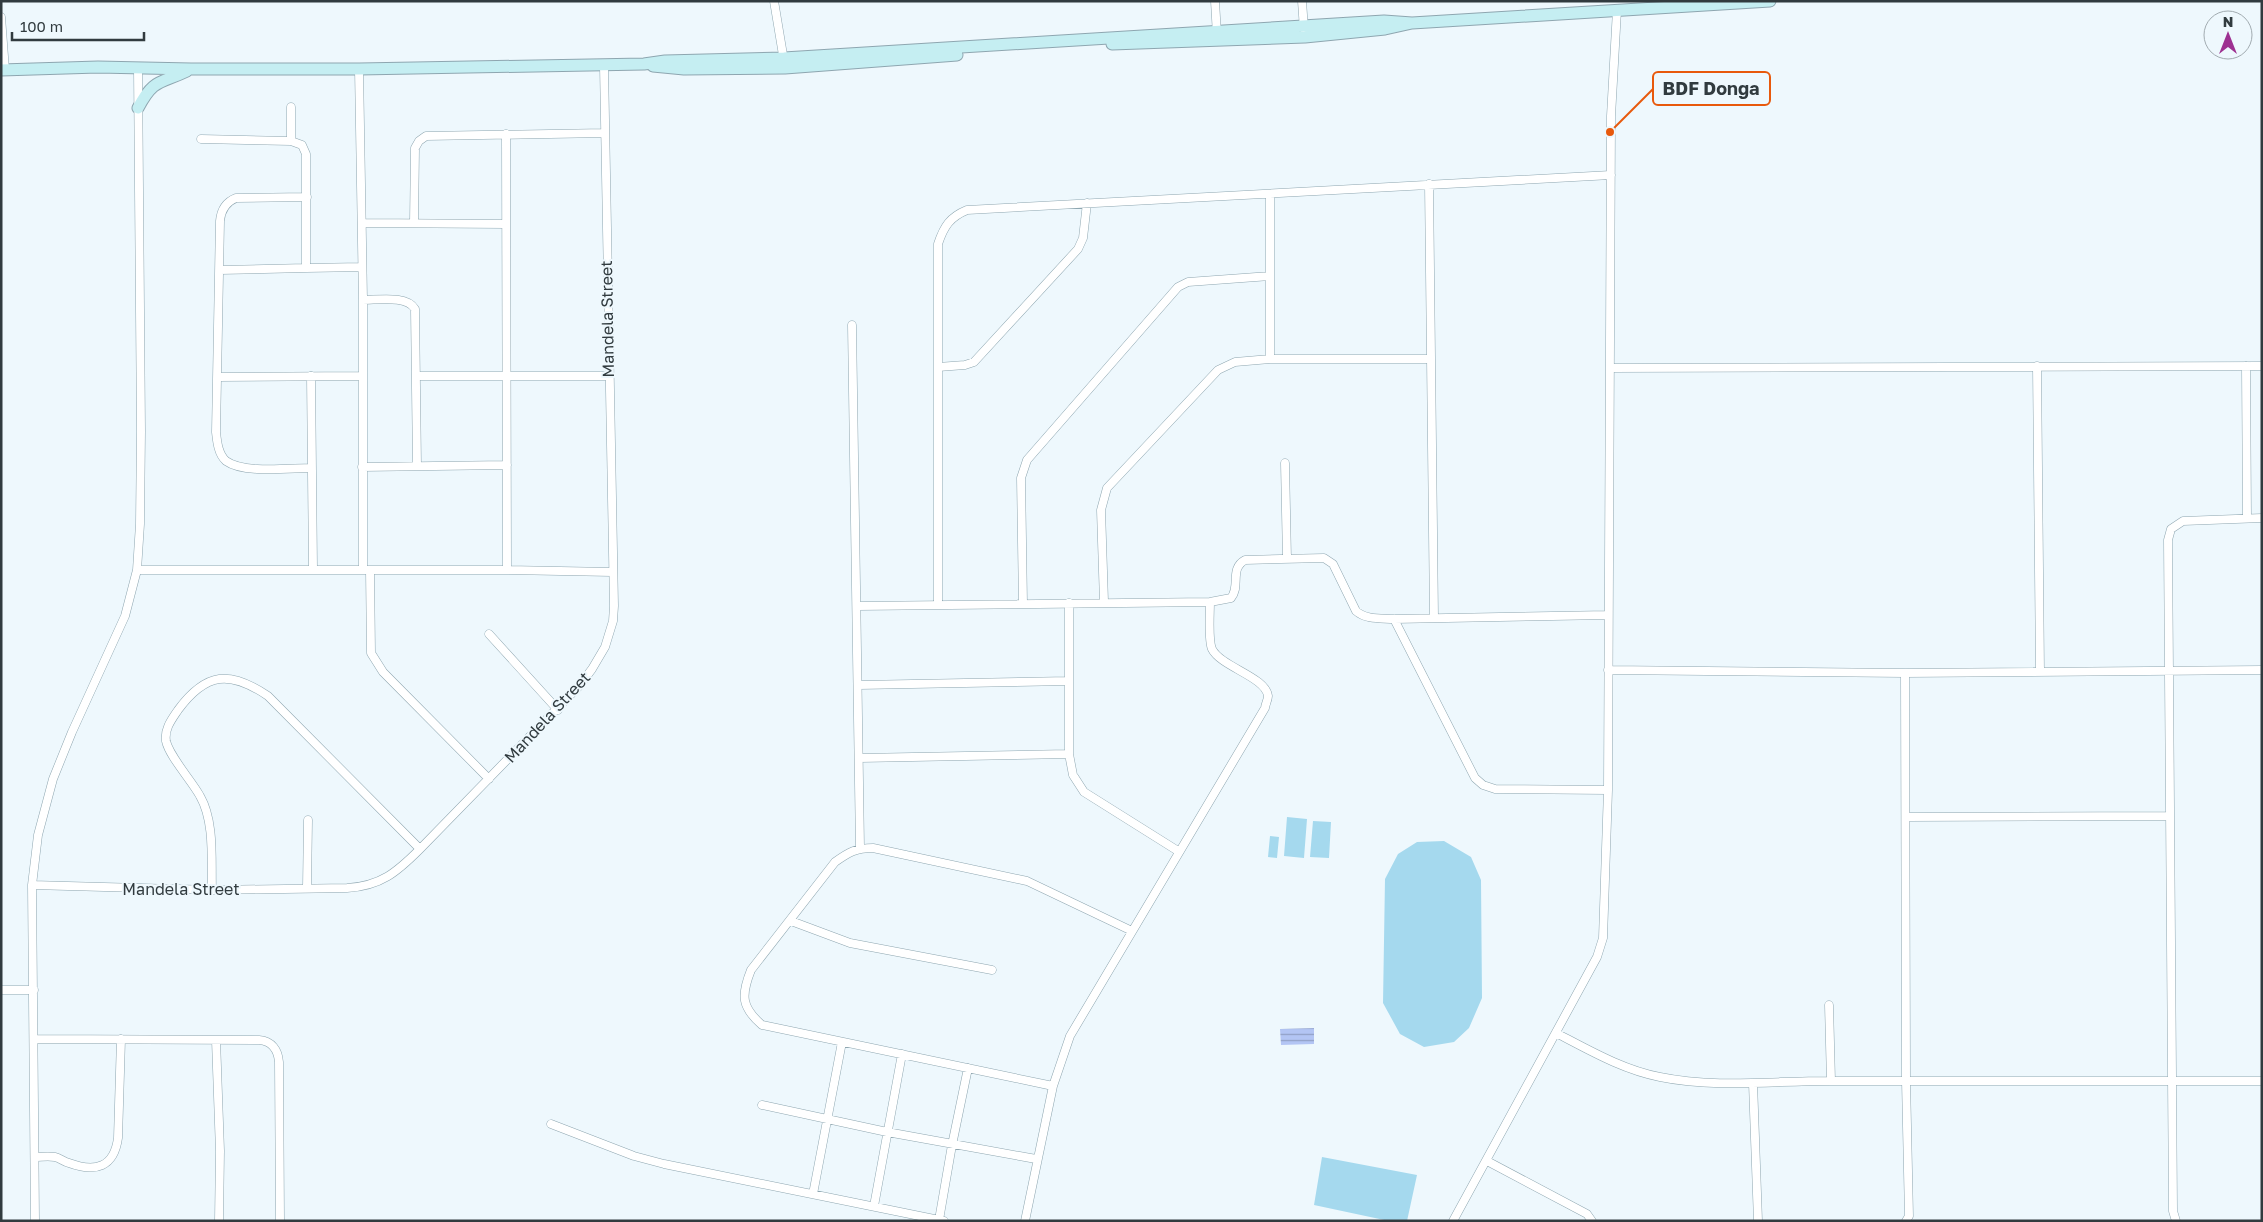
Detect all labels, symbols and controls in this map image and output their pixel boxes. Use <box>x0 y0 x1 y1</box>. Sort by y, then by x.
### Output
scale bar <box>12 10 145 42</box>
north arrow <box>2203 10 2253 60</box>
text: N <box>2223 13 2233 30</box>
text: 100 m <box>20 17 63 35</box>
callout: BDF Donga <box>1653 72 1770 105</box>
text: BDF Donga <box>1663 77 1759 99</box>
street label: Mandela Street <box>596 260 618 378</box>
street label: Mandela Street <box>500 667 594 767</box>
street label: Mandela Street <box>122 879 240 899</box>

